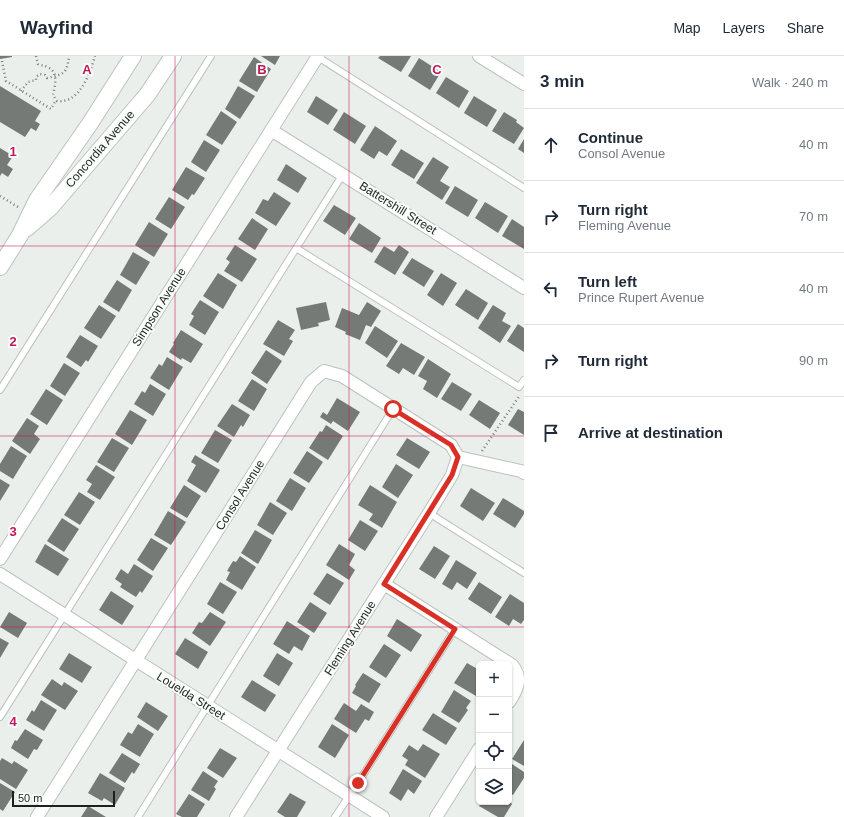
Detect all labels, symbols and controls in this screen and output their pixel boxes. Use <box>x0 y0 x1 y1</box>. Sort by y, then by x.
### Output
text: Wayfind <box>20 17 93 38</box>
text: Map <box>673 20 701 36</box>
text: Layers <box>723 20 765 36</box>
text: Share <box>787 20 824 36</box>
text: A <box>82 62 92 77</box>
text: B <box>257 62 267 77</box>
text: C <box>432 62 442 77</box>
text: 3 min <box>540 72 584 91</box>
text: Walk · 240 m <box>752 75 828 90</box>
street label: Concordia Avenue <box>63 107 138 191</box>
text: Continue <box>578 129 643 146</box>
icon: ahead <box>540 134 562 156</box>
text: 40 m <box>799 137 828 152</box>
text: 1 <box>9 144 17 159</box>
text: Consol Avenue <box>578 146 665 161</box>
street label: Battershill Street <box>357 179 440 238</box>
text: Turn right <box>578 201 648 218</box>
icon: right <box>540 206 562 228</box>
text: 70 m <box>799 209 828 224</box>
text: Fleming Avenue <box>578 218 671 233</box>
street label: Simpson Avenue <box>129 265 189 349</box>
text: Turn left <box>578 273 637 290</box>
icon: left <box>540 278 562 300</box>
text: 40 m <box>799 281 828 296</box>
text: Prince Rupert Avenue <box>578 290 704 305</box>
text: 2 <box>9 334 17 349</box>
icon: right <box>540 350 562 372</box>
text: Turn right <box>578 352 648 369</box>
text: 90 m <box>799 353 828 368</box>
route start <box>384 400 402 418</box>
icon: arrive <box>540 422 562 444</box>
text: Arrive at destination <box>578 424 723 441</box>
street label: Consol Avenue <box>213 457 267 533</box>
text: 3 <box>9 524 17 539</box>
street label: Fleming Avenue <box>321 598 379 678</box>
map controls <box>476 661 512 805</box>
button: + <box>476 661 512 697</box>
street label: Louelda Street <box>154 669 228 723</box>
button: − <box>476 697 512 733</box>
text: 4 <box>9 714 17 729</box>
button: locate <box>476 733 512 769</box>
button: layers <box>476 769 512 805</box>
route end <box>349 774 367 792</box>
scale bar <box>12 789 115 808</box>
text: 50 m <box>18 792 42 804</box>

